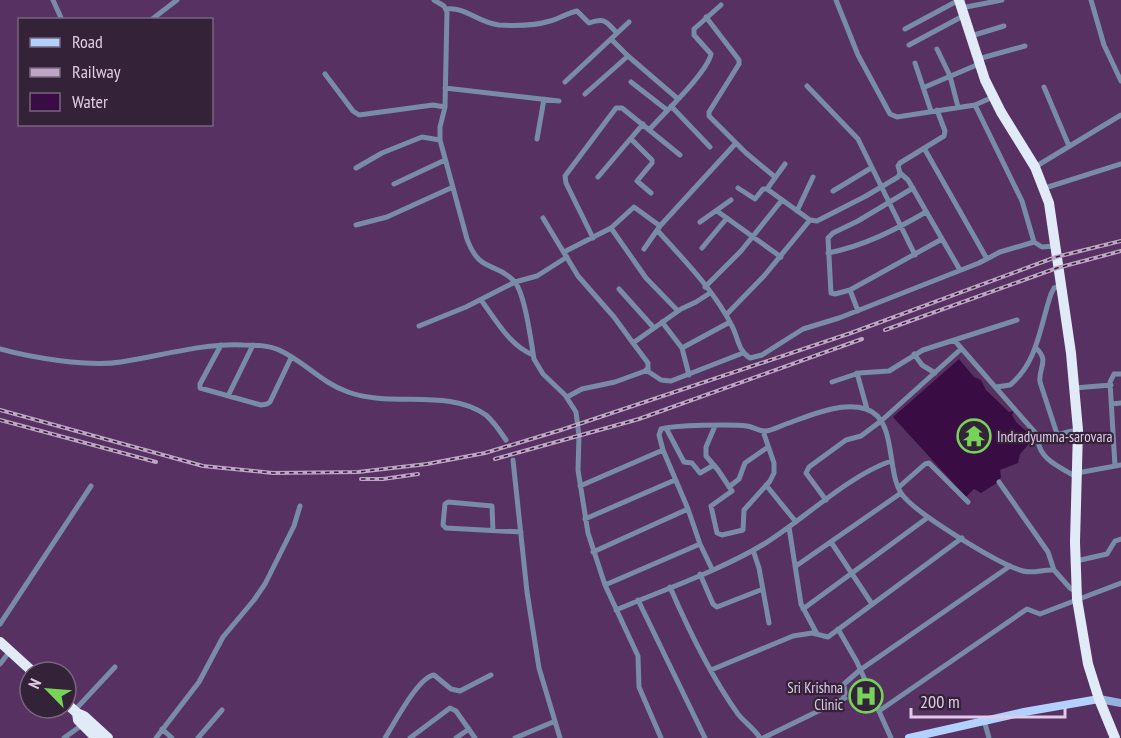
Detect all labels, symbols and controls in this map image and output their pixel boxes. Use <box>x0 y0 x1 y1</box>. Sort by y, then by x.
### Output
legend <box>18 18 213 126</box>
text: Road <box>72 30 103 53</box>
text: Railway <box>72 60 121 83</box>
text: Water <box>72 90 108 113</box>
temple icon: Indradyumna-sarovara <box>956 418 992 454</box>
place label: Indradyumna-sarovara <box>997 427 1113 446</box>
north arrow <box>18 660 78 720</box>
text: N <box>24 676 45 692</box>
place label: Sri Krishna Clinic <box>787 678 844 714</box>
hospital icon: Sri Krishna Clinic <box>848 678 884 714</box>
scale bar <box>911 681 1066 719</box>
text: 200 m <box>920 690 960 713</box>

